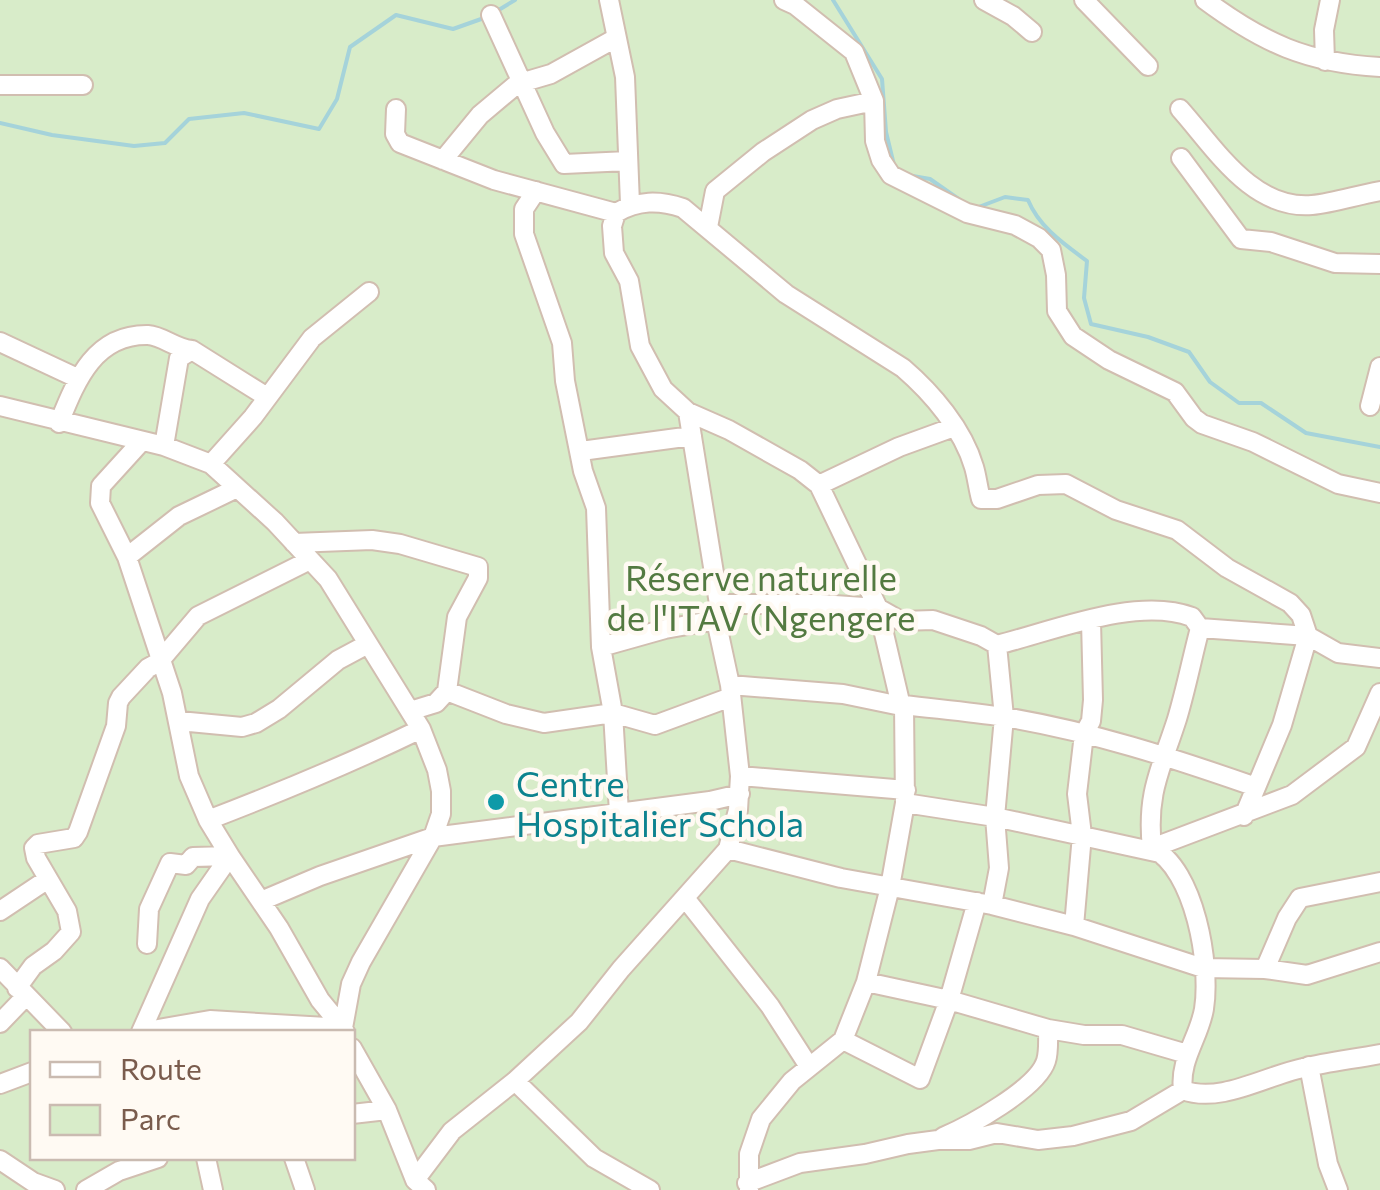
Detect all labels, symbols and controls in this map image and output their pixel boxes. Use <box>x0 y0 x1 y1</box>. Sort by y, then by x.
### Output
park label: Réserve naturelle de l'ITAV (Ngengere <box>607 555 915 638</box>
place label: Centre Hospitalier Schola <box>516 761 804 844</box>
marker: Centre Hospitalier Schola <box>485 791 507 813</box>
legend <box>30 1030 355 1160</box>
text: Route <box>120 1049 202 1086</box>
text: Parc <box>120 1099 181 1136</box>

